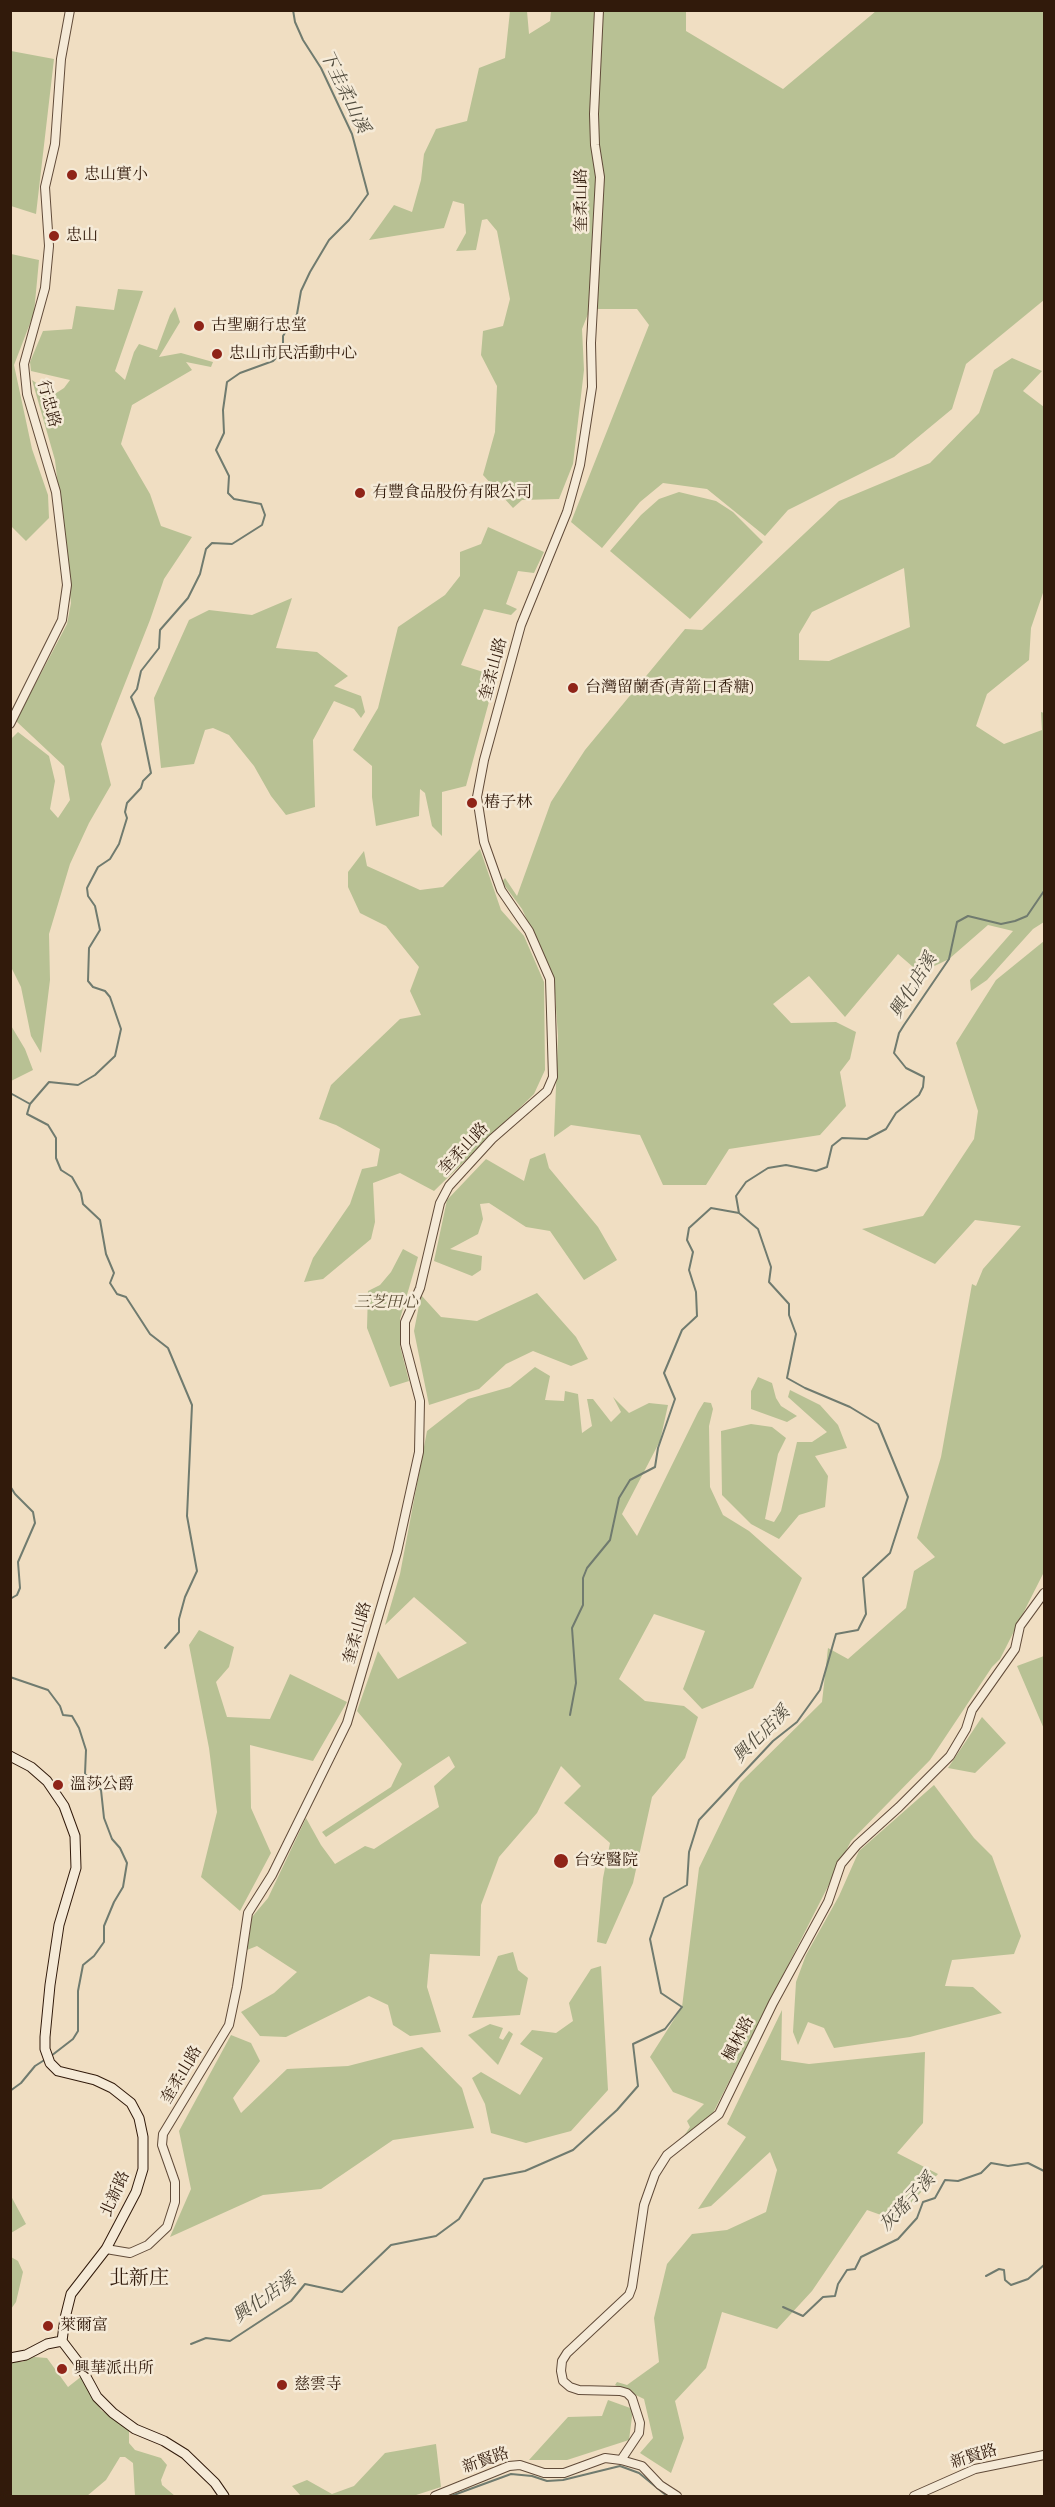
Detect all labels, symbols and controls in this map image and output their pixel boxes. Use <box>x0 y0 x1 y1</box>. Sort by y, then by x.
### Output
water label: 下圭柔山溪 <box>315 47 373 137</box>
place label: 忠山實小 <box>84 165 148 185</box>
marker: 忠山實小 <box>65 168 79 182</box>
street label: 奎柔山路 <box>572 168 592 232</box>
place label: 忠山 <box>66 226 98 246</box>
marker: 忠山 <box>47 229 61 243</box>
place label: 古聖廟行忠堂 <box>211 316 307 336</box>
marker: 古聖廟行忠堂 <box>192 319 206 333</box>
place label: 忠山市民活動中心 <box>229 344 357 364</box>
marker: 忠山市民活動中心 <box>210 347 224 361</box>
street label: 行忠路 <box>33 378 63 430</box>
place label: 有豐食品股份有限公司 <box>372 483 532 503</box>
marker: 有豐食品股份有限公司 <box>353 486 367 500</box>
street label: 奎柔山路 <box>476 636 512 702</box>
place label: 台灣留蘭香(青箭口香糖) <box>585 678 754 698</box>
marker: 台灣留蘭香(青箭口香糖) <box>566 681 580 695</box>
place label: 樁子林 <box>484 793 532 813</box>
marker: 樁子林 <box>465 796 479 810</box>
water label: 興化店溪 <box>886 950 942 1022</box>
street label: 奎柔山路 <box>435 1119 493 1179</box>
park label: 三芝田心 <box>354 1293 418 1313</box>
street label: 奎柔山路 <box>340 1600 376 1666</box>
water label: 興化店溪 <box>729 1702 795 1768</box>
place label: 溫莎公爵 <box>70 1775 134 1795</box>
marker: 溫莎公爵 <box>51 1778 65 1792</box>
place label: 台安醫院 <box>574 1851 638 1871</box>
marker: 台安醫院 <box>552 1852 570 1870</box>
street label: 楓林路 <box>720 2013 758 2065</box>
street label: 奎柔山路 <box>157 2043 207 2107</box>
street label: 北新路 <box>97 2168 135 2220</box>
water label: 灰瑤子溪 <box>876 2169 940 2237</box>
district label: 北新庄 <box>109 2267 169 2291</box>
water label: 興化店溪 <box>229 2270 301 2328</box>
place label: 萊爾富 <box>60 2316 108 2336</box>
marker: 萊爾富 <box>41 2319 55 2333</box>
place label: 興華派出所 <box>74 2359 154 2379</box>
marker: 興華派出所 <box>55 2362 69 2376</box>
place label: 慈雲寺 <box>294 2375 342 2395</box>
marker: 慈雲寺 <box>275 2378 289 2392</box>
street label: 新賢路 <box>948 2441 1000 2473</box>
street label: 新賢路 <box>460 2444 512 2478</box>

